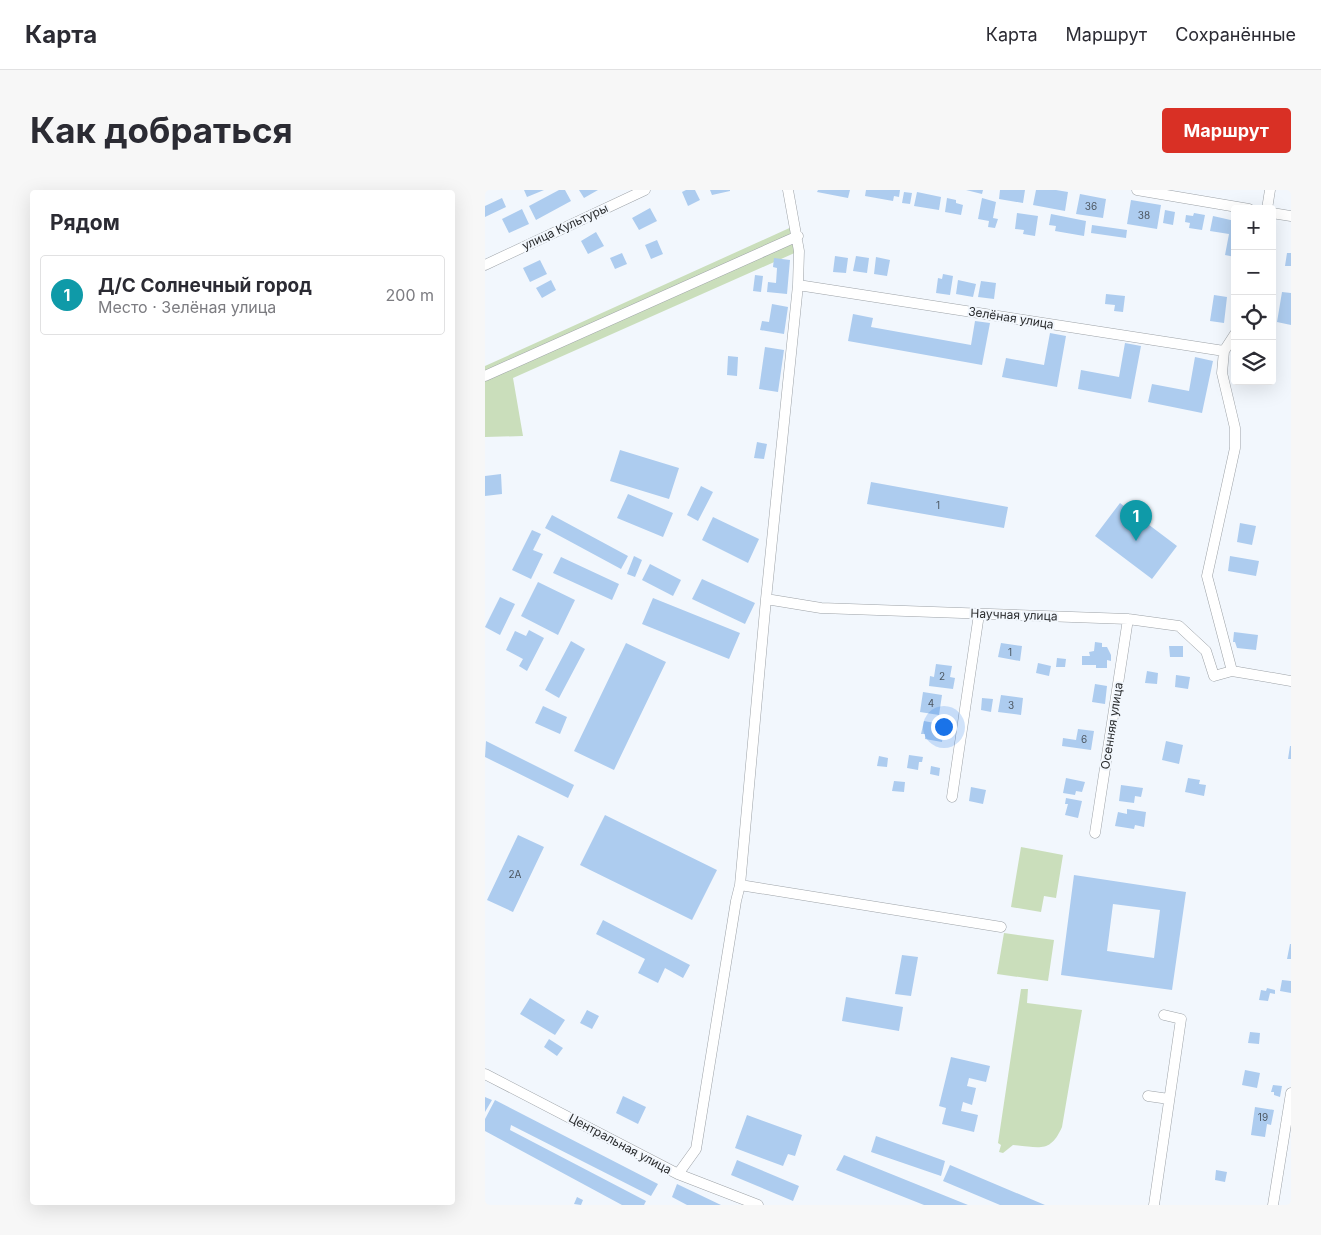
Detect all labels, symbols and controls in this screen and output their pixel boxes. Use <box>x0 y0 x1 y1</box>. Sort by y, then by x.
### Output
text: Карта <box>25 20 97 49</box>
text: Карта <box>986 24 1038 45</box>
text: Маршрут <box>1066 24 1147 45</box>
text: Сохранённые <box>1175 24 1296 45</box>
button: Маршрут <box>1162 108 1291 153</box>
text: Как добраться <box>30 109 293 151</box>
street label: улица Культуры <box>519 200 610 253</box>
house number: 36 <box>1085 200 1097 212</box>
map controls <box>1231 205 1276 385</box>
button: + <box>1231 205 1276 250</box>
house number: 38 <box>1138 209 1150 221</box>
text: Рядом <box>50 210 120 235</box>
button: − <box>1231 250 1276 295</box>
text: Д/С Солнечный город <box>98 274 312 297</box>
text: 1 <box>64 285 70 305</box>
text: 200 m <box>386 285 434 305</box>
button: locate <box>1231 295 1276 340</box>
text: Место · Зелёная улица <box>98 297 276 317</box>
street label: Зелёная улица <box>967 303 1055 332</box>
button: layers <box>1231 340 1276 385</box>
house number: 1 <box>936 499 940 511</box>
pin: 1 <box>1120 500 1152 541</box>
street label: Научная улица <box>970 605 1058 624</box>
house number: 1 <box>1008 646 1012 658</box>
house number: 2 <box>939 670 945 682</box>
street label: Осенняя улица <box>1097 681 1126 771</box>
house number: 4 <box>928 697 934 709</box>
house number: 3 <box>1008 699 1014 711</box>
your location <box>931 714 957 740</box>
house number: 6 <box>1081 733 1087 745</box>
house number: 2А <box>509 868 522 880</box>
street label: Центральная улица <box>566 1110 674 1177</box>
house number: 19 <box>1258 1111 1268 1123</box>

